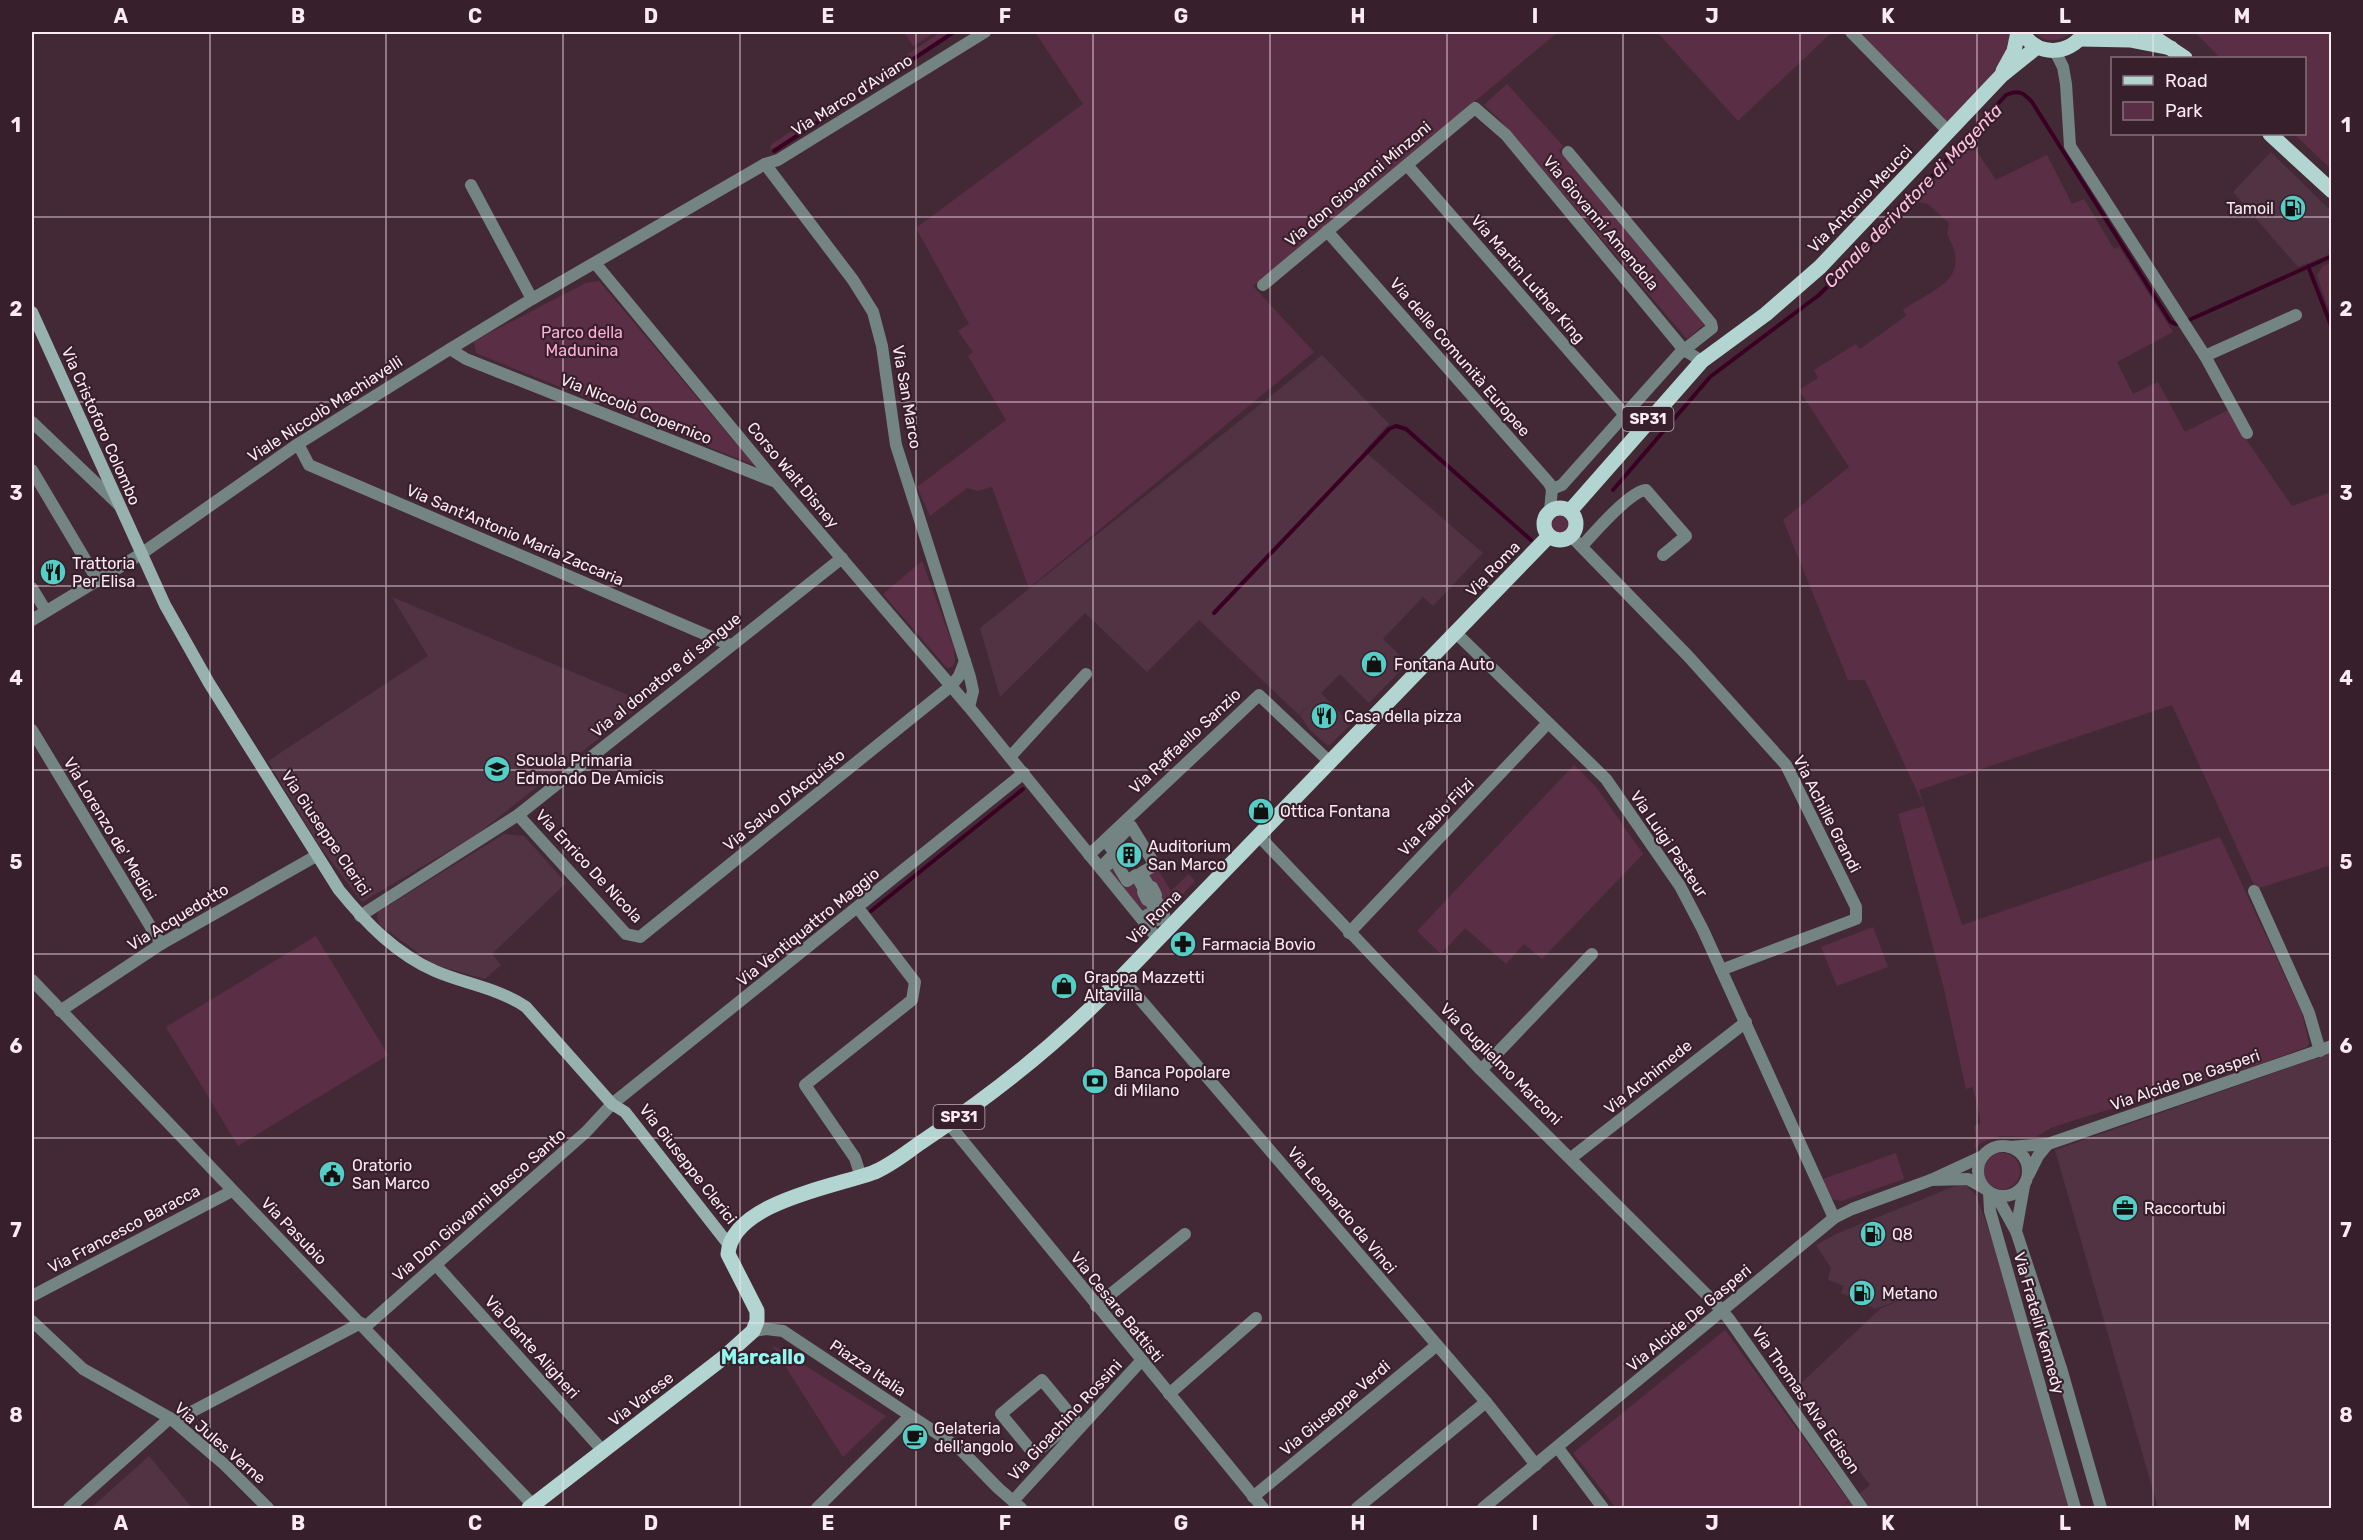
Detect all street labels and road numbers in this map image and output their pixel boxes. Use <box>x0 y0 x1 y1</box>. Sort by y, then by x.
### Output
street label: Via Marco d'Aviano <box>788 50 916 140</box>
street label: Via don Giovanni Minzoni <box>1281 117 1435 251</box>
street label: Via Antonio Meucci <box>1804 141 1916 257</box>
street label: Via Giovanni Amendola <box>1539 152 1663 294</box>
street label: Via Martin Luther King <box>1467 211 1589 347</box>
street label: Via delle Comunità Europee <box>1386 274 1534 440</box>
street label: Via Cristoforo Colombo <box>58 344 144 508</box>
street label: Via San Marco <box>889 344 925 450</box>
street label: Viale Niccolò Machiavelli <box>244 352 406 466</box>
street label: Via Niccolò Copernico <box>557 370 715 448</box>
road number: SP31 <box>1622 407 1674 431</box>
street label: Corso Walt Disney <box>743 418 843 532</box>
street label: Via Sant'Antonio Maria Zaccaria <box>403 480 627 590</box>
street label: Via Roma <box>1462 537 1524 601</box>
street label: Via al donatore di sangue <box>587 609 745 741</box>
street label: Via Raffaello Sanzio <box>1125 684 1245 798</box>
street label: Via Salvo D'Acquisto <box>719 745 849 855</box>
street label: Via Achille Grandi <box>1789 752 1865 876</box>
street label: Via Lorenzo de' Medici <box>60 754 160 904</box>
street label: Via Giuseppe Clerici <box>277 767 375 899</box>
street label: Via Fabio Filzi <box>1394 774 1478 860</box>
street label: Via Luigi Pasteur <box>1626 787 1712 901</box>
street label: Via Enrico De Nicola <box>532 805 646 927</box>
street label: Via Ventiquattro Maggio <box>733 864 883 990</box>
street label: Via Acquedotto <box>124 879 232 955</box>
street label: Via Roma <box>1123 886 1185 948</box>
street label: Via Guglielmo Marconi <box>1436 999 1566 1129</box>
street label: Via Archimede <box>1600 1036 1696 1118</box>
street label: Via Alcide De Gasperi <box>2108 1046 2262 1114</box>
street label: Via Giuseppe Clerici <box>635 1100 741 1228</box>
road number: SP31 <box>934 1105 984 1129</box>
street label: Via Don Giovanni Bosco Santo <box>389 1125 569 1285</box>
street label: Via Leonardo da Vinci <box>1283 1143 1401 1277</box>
street label: Via Francesco Baracca <box>45 1181 203 1277</box>
street label: Via Pasubio <box>257 1193 331 1269</box>
street label: Via Cesare Battisti <box>1067 1248 1167 1366</box>
street label: Via Fratelli Kennedy <box>2010 1250 2068 1396</box>
street label: Via Alcide De Gasperi <box>1623 1260 1755 1376</box>
street label: Via Dante Aligheri <box>481 1292 583 1402</box>
street label: Via Thomas Alva Edison <box>1748 1323 1864 1477</box>
street label: Piazza Italia <box>826 1335 910 1401</box>
street label: Via Gioachino Rossini <box>1004 1356 1126 1484</box>
street label: Via Giuseppe Verdi <box>1276 1356 1394 1460</box>
street label: Via Varese <box>605 1368 677 1430</box>
street label: Via Jules Verne <box>171 1398 270 1488</box>

